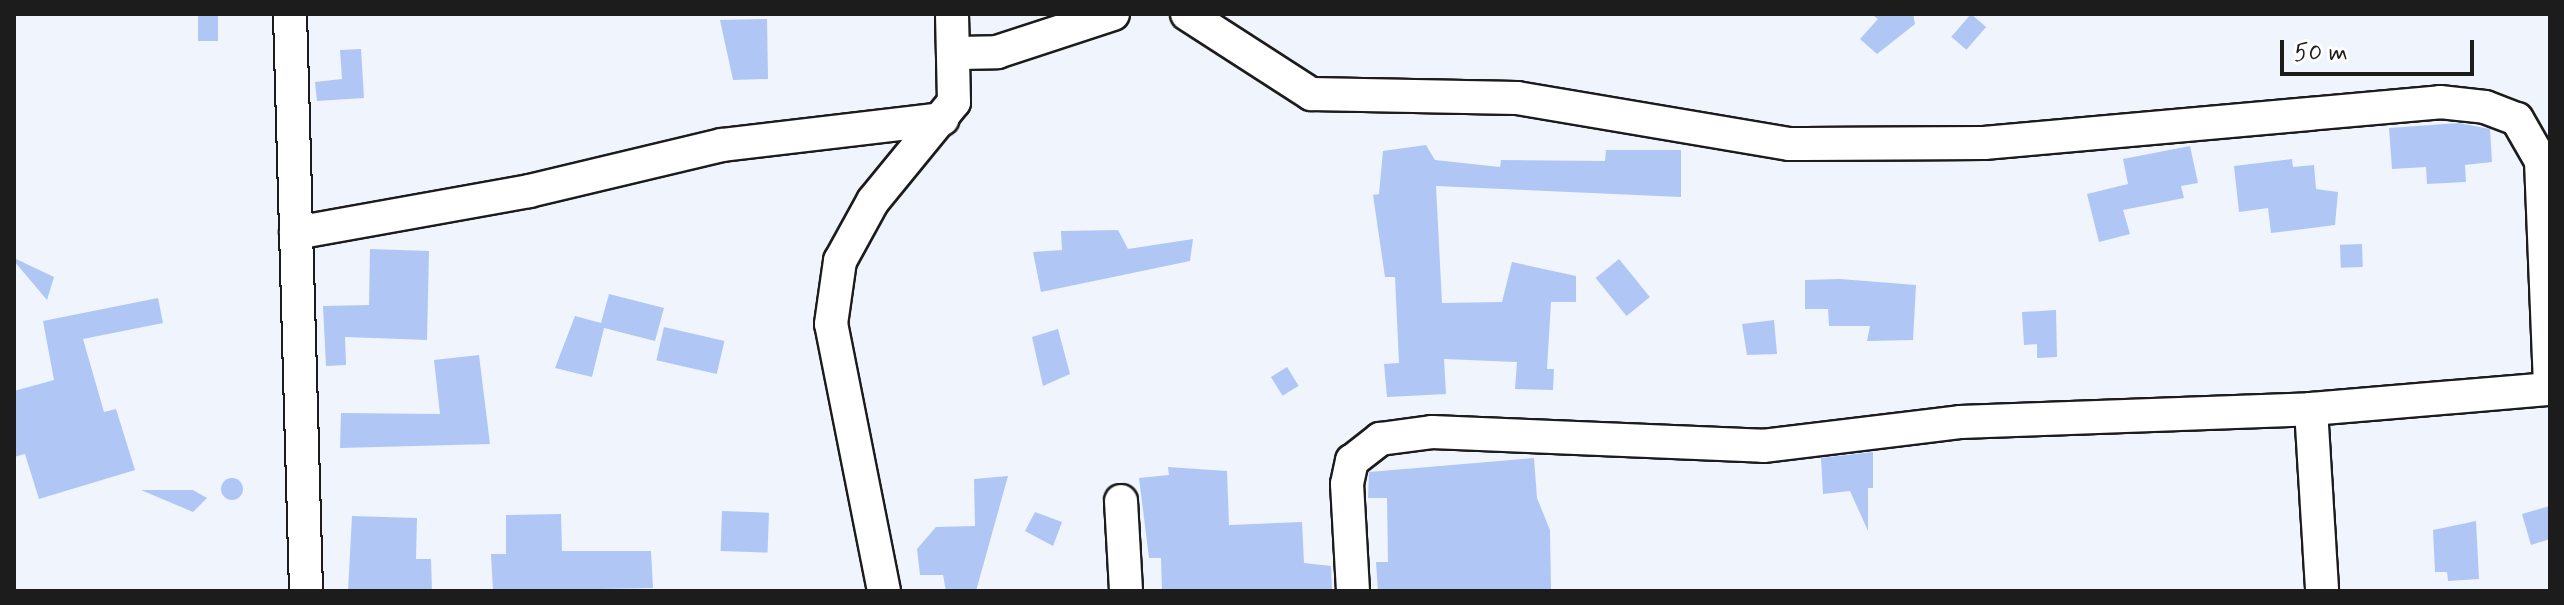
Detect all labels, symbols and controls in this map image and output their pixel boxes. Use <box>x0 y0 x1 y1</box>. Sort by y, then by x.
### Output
scale bar <box>2284 24 2478 74</box>
text: 50 m <box>2294 38 2348 69</box>

